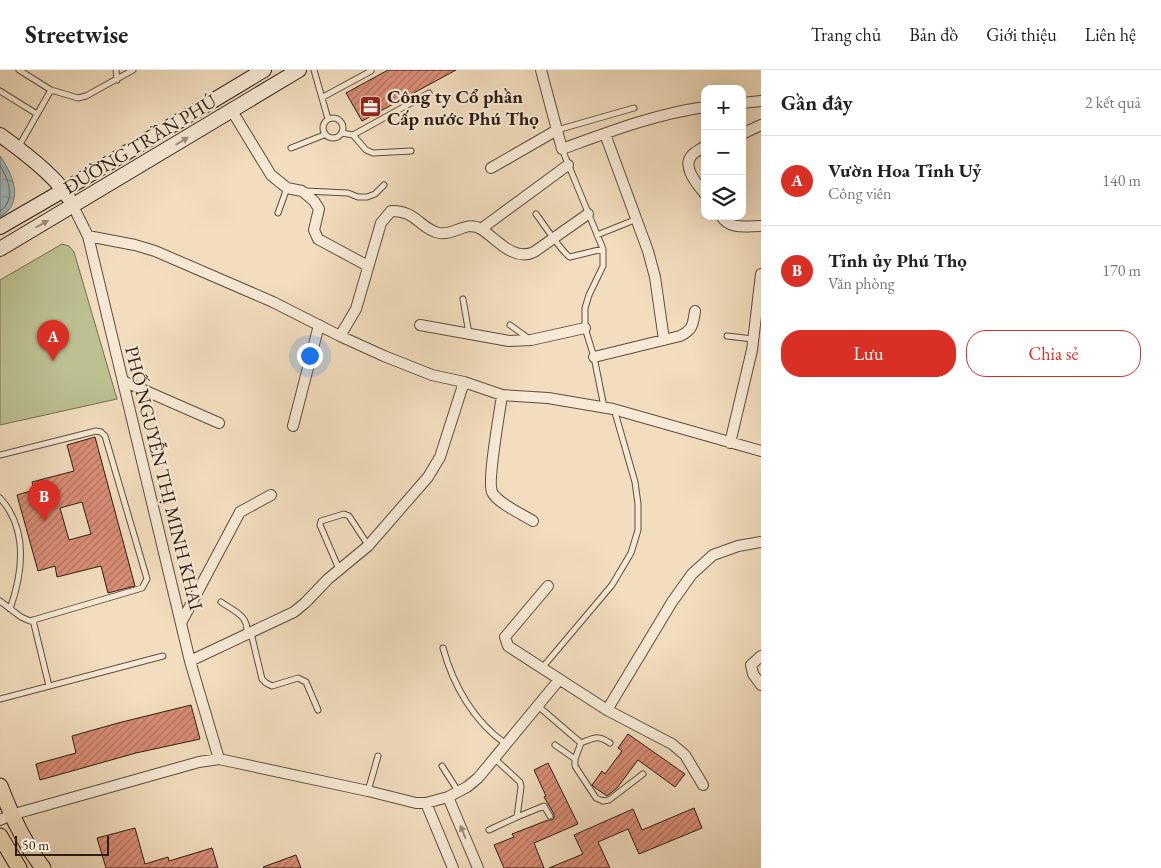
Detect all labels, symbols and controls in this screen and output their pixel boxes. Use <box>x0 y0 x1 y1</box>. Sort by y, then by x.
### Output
text: Streetwise <box>25 19 128 50</box>
text: Trang chủ <box>811 23 881 46</box>
text: Bản đồ <box>909 23 958 46</box>
text: Giới thiệu <box>986 23 1057 46</box>
text: Liên hệ <box>1085 23 1136 46</box>
place label: Công ty Cổ phần Cấp nước Phú Thọ <box>387 84 539 131</box>
map controls <box>701 85 746 220</box>
button: + <box>701 85 746 130</box>
street label: ĐƯỜNG TRẦN PHÚ <box>59 88 221 200</box>
text: Gần đây <box>781 89 853 116</box>
text: 2 kết quả <box>1085 92 1141 113</box>
office icon: Công ty Cổ phần Cấp nước Phú Thọ <box>359 95 383 119</box>
button: − <box>701 130 746 175</box>
one-way arrow <box>175 136 188 145</box>
text: Vườn Hoa Tỉnh Uỷ <box>828 158 982 183</box>
text: A <box>791 170 803 191</box>
text: 140 m <box>1102 170 1141 191</box>
button: layers <box>701 175 746 220</box>
text: Công viên <box>828 183 892 204</box>
one-way arrow <box>35 220 50 228</box>
text: Tỉnh ủy Phú Thọ <box>828 248 967 273</box>
text: B <box>792 260 802 281</box>
text: 170 m <box>1102 260 1141 281</box>
text: Văn phòng <box>828 273 895 294</box>
pin: A <box>37 320 69 361</box>
button: Lưu <box>781 330 956 377</box>
button: Chia sẻ <box>966 330 1141 377</box>
street label: PHỐ NGUYỄN THỊ MINH KHAI <box>119 343 209 613</box>
your location <box>297 343 323 369</box>
pin: B <box>28 480 60 521</box>
one-way arrow <box>459 824 467 839</box>
scale bar <box>15 833 109 856</box>
text: 50 m <box>22 836 49 854</box>

